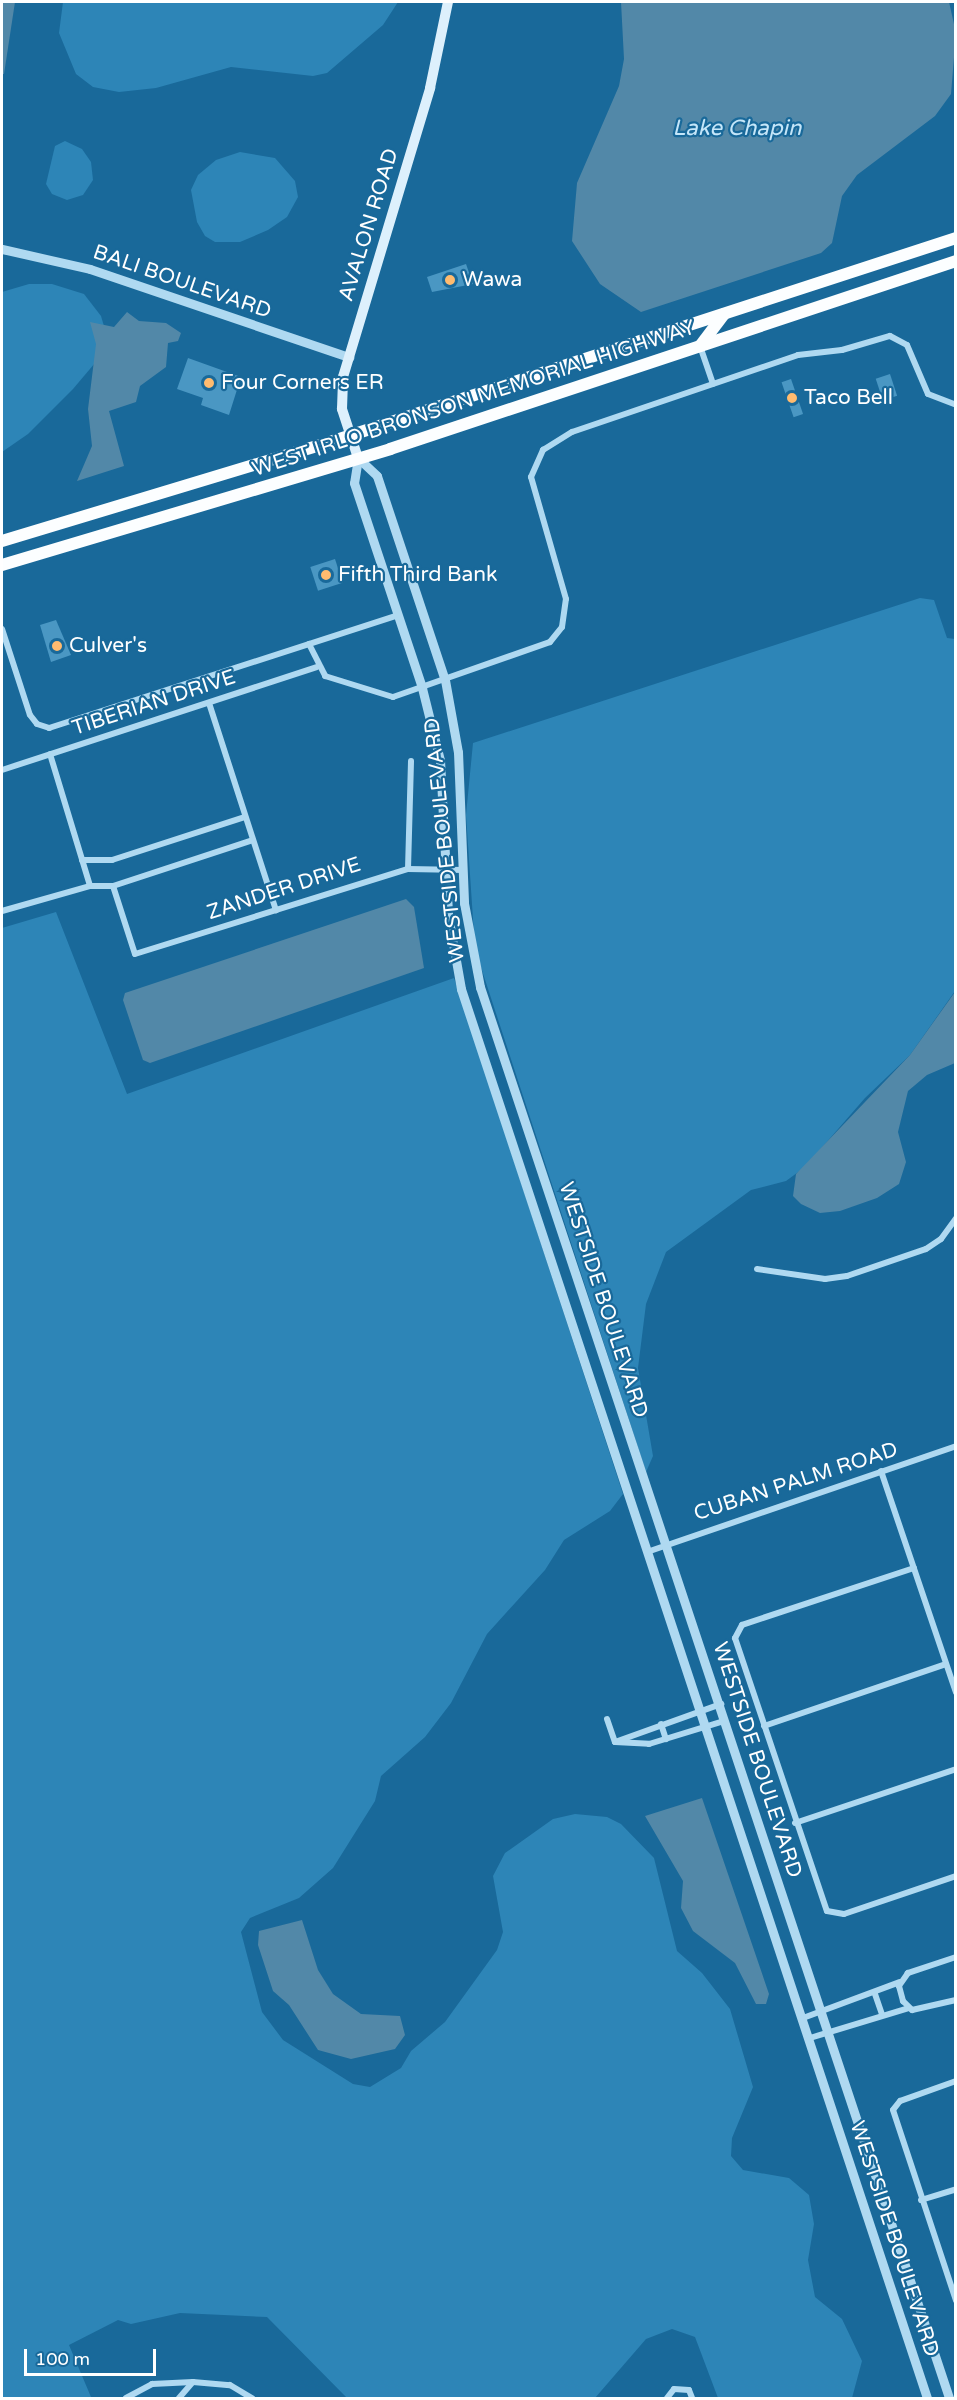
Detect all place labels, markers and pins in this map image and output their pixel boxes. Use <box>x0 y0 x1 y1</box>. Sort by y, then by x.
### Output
place label: Wawa <box>462 267 522 293</box>
marker: Wawa <box>443 273 457 287</box>
place label: Four Corners ER <box>221 370 384 396</box>
marker: Four Corners ER <box>202 376 216 390</box>
place label: Taco Bell <box>804 385 893 411</box>
marker: Taco Bell <box>785 391 799 405</box>
place label: Fifth Third Bank <box>338 562 498 588</box>
marker: Fifth Third Bank <box>319 568 333 582</box>
place label: Culver's <box>69 633 147 659</box>
marker: Culver's <box>50 639 64 653</box>

